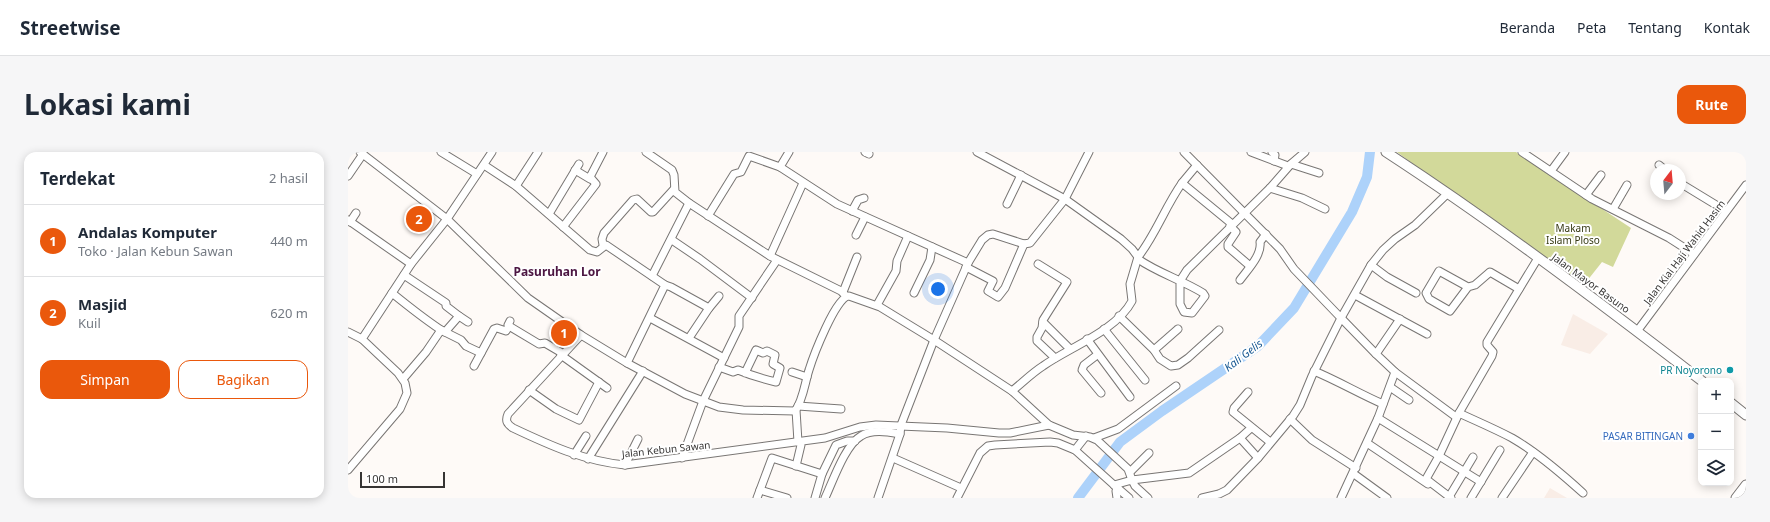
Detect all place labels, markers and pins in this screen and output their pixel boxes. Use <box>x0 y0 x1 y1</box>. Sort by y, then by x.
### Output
pin: 2 <box>406 204 432 234</box>
pin: 1 <box>551 318 577 348</box>
place label: PR Noyorono <box>1660 363 1722 377</box>
marker: PR Noyorono <box>1725 365 1735 375</box>
place label: PASAR BITINGAN <box>1603 429 1683 443</box>
marker: PASAR BITINGAN <box>1686 431 1696 441</box>

